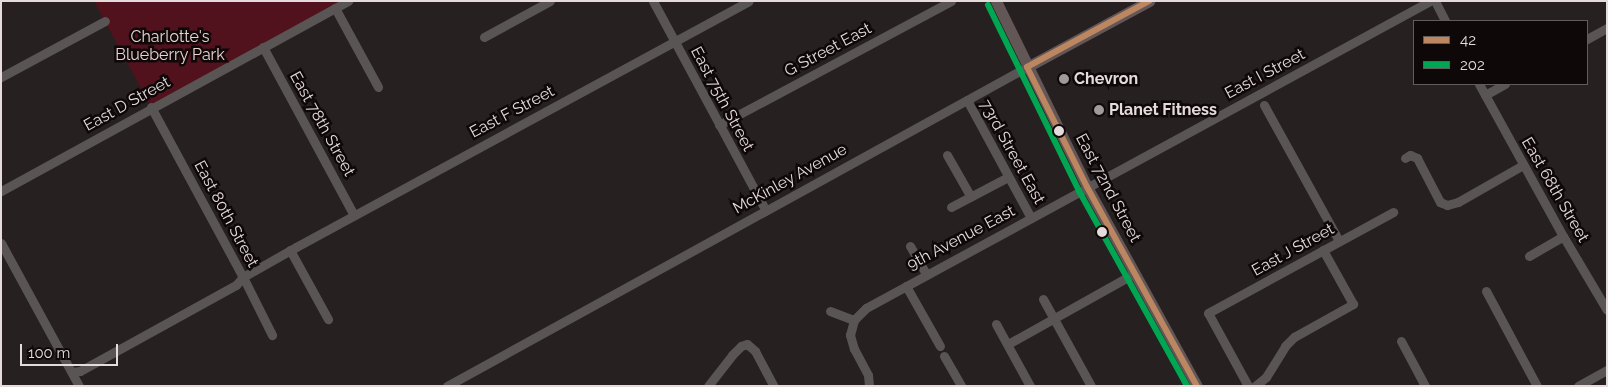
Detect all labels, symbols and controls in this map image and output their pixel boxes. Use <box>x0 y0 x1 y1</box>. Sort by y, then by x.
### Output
street label: G Street East <box>781 19 875 81</box>
legend <box>1413 20 1588 85</box>
park label: Charlotte's Blueberry Park <box>115 27 225 65</box>
text: 42 <box>1460 31 1476 49</box>
street label: East 75th Street <box>686 43 758 155</box>
street label: East I Street <box>1222 45 1308 103</box>
text: 202 <box>1460 56 1485 74</box>
street label: East 78th Street <box>285 68 359 180</box>
place label: Chevron <box>1074 69 1138 89</box>
street label: East D Street <box>81 72 173 136</box>
marker: Chevron <box>1058 73 1070 85</box>
street label: East F Street <box>466 82 558 142</box>
street label: 73rd Street East <box>975 96 1049 208</box>
place label: Planet Fitness <box>1109 100 1217 120</box>
marker: Planet Fitness <box>1093 104 1105 116</box>
unlabelled marker <box>1054 126 1064 136</box>
street label: East 72nd Street <box>1071 130 1145 246</box>
street label: East 68th Street <box>1517 134 1593 246</box>
street label: McKinley Avenue <box>729 140 851 218</box>
street label: East 80th Street <box>190 157 262 271</box>
street label: 9th Avenue East <box>904 201 1018 275</box>
street label: East J Street <box>1248 219 1338 281</box>
unlabelled marker <box>1097 227 1107 237</box>
scale bar <box>22 334 120 366</box>
text: 100 m <box>28 344 70 362</box>

